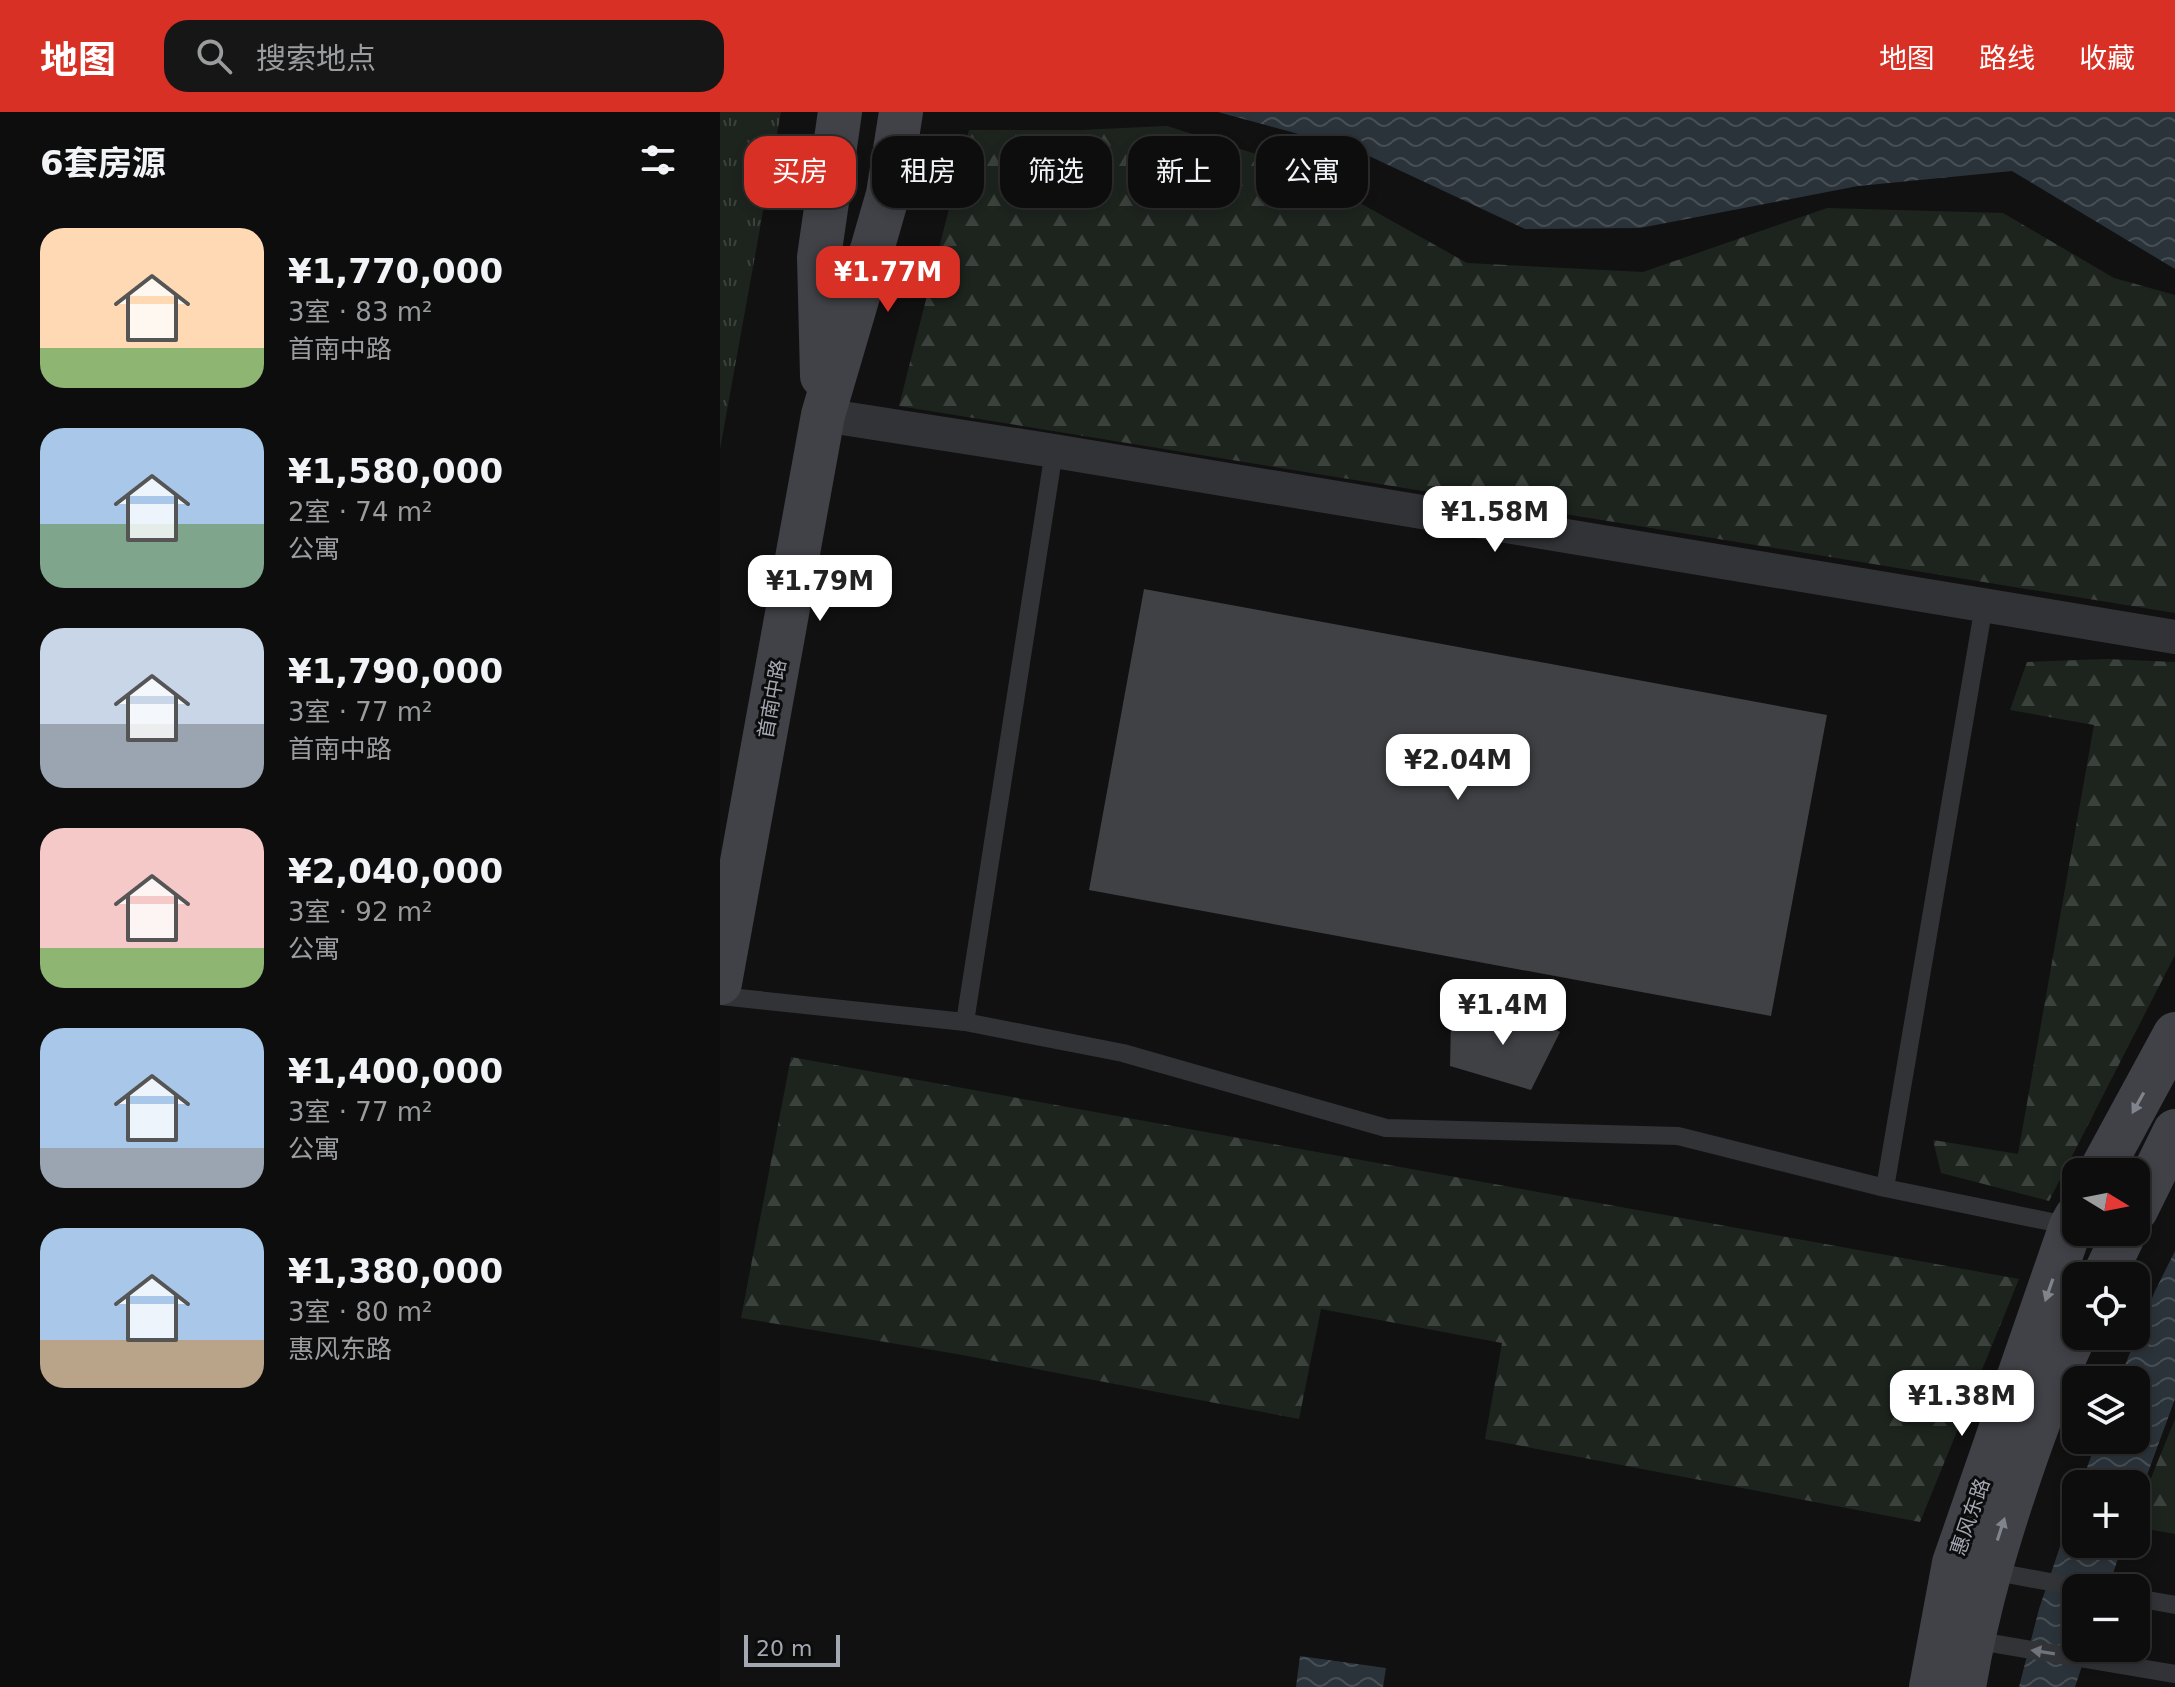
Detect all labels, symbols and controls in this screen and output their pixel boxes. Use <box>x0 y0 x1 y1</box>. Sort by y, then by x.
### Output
search box <box>164 20 724 92</box>
icon: search <box>192 34 236 78</box>
text: 地图 <box>40 38 116 82</box>
text: 搜索地点 <box>256 41 376 76</box>
text: 地图 <box>1879 42 1935 75</box>
text: 路线 <box>1979 42 2035 75</box>
text: 收藏 <box>2079 42 2135 75</box>
chip: 买房 <box>744 136 856 208</box>
chip: 租房 <box>872 136 984 208</box>
chip: 筛选 <box>1000 136 1112 208</box>
chip: 新上 <box>1128 136 1240 208</box>
chip: 公寓 <box>1256 136 1368 208</box>
icon: filters <box>636 138 680 182</box>
text: 6套房源 <box>40 143 166 183</box>
pin: ¥1.77M <box>823 246 953 314</box>
text: ¥1,770,000 <box>288 251 503 291</box>
text: ¥1.77M <box>834 257 942 287</box>
icon: home <box>104 260 200 356</box>
text: 3室 · 83 m² <box>288 297 432 327</box>
text: 首南中路 <box>288 334 392 364</box>
text: ¥1,580,000 <box>288 451 503 491</box>
icon: home <box>104 460 200 556</box>
pin: ¥1.58M <box>1430 486 1560 554</box>
text: 2室 · 74 m² <box>288 497 432 527</box>
text: ¥1.58M <box>1441 497 1549 527</box>
text: 公寓 <box>288 534 340 564</box>
pin: ¥1.79M <box>755 555 885 623</box>
text: ¥1.79M <box>766 566 874 596</box>
text: ¥1,790,000 <box>288 651 503 691</box>
street label: 首南中路 <box>753 658 791 740</box>
icon: home <box>104 660 200 756</box>
text: 3室 · 77 m² <box>288 697 432 727</box>
text: 首南中路 <box>288 734 392 764</box>
pin: ¥2.04M <box>1393 734 1523 802</box>
text: ¥2.04M <box>1404 745 1512 775</box>
text: ¥2,040,000 <box>288 851 503 891</box>
icon: home <box>104 860 200 956</box>
text: 3室 · 92 m² <box>288 897 432 927</box>
text: 公寓 <box>288 934 340 964</box>
pin: ¥1.4M <box>1447 979 1559 1047</box>
text: ¥1.4M <box>1458 990 1548 1020</box>
text: ¥1,400,000 <box>288 1051 503 1091</box>
icon: home <box>104 1060 200 1156</box>
one-way arrow <box>2131 1091 2144 1114</box>
text: 3室 · 77 m² <box>288 1097 432 1127</box>
text: 公寓 <box>288 1134 340 1164</box>
north arrow <box>2062 1158 2150 1246</box>
map controls <box>2062 1158 2150 1662</box>
text: ¥1,380,000 <box>288 1251 503 1291</box>
icon: home <box>104 1260 200 1356</box>
button: locate <box>2062 1262 2150 1350</box>
one-way arrow <box>2042 1278 2054 1302</box>
text: 3室 · 80 m² <box>288 1297 432 1327</box>
text: 惠风东路 <box>288 1334 392 1364</box>
button: layers <box>2062 1366 2150 1454</box>
pin: ¥1.38M <box>1897 1370 2027 1438</box>
text: ¥1.38M <box>1908 1381 2016 1411</box>
button: + <box>2062 1470 2150 1558</box>
street label: 惠风东路 <box>1946 1475 1994 1559</box>
one-way arrow <box>1996 1517 2008 1541</box>
button: − <box>2062 1574 2150 1662</box>
scale bar <box>744 1631 840 1667</box>
text: 20 m <box>756 1636 812 1661</box>
one-way arrow <box>2030 1645 2055 1658</box>

